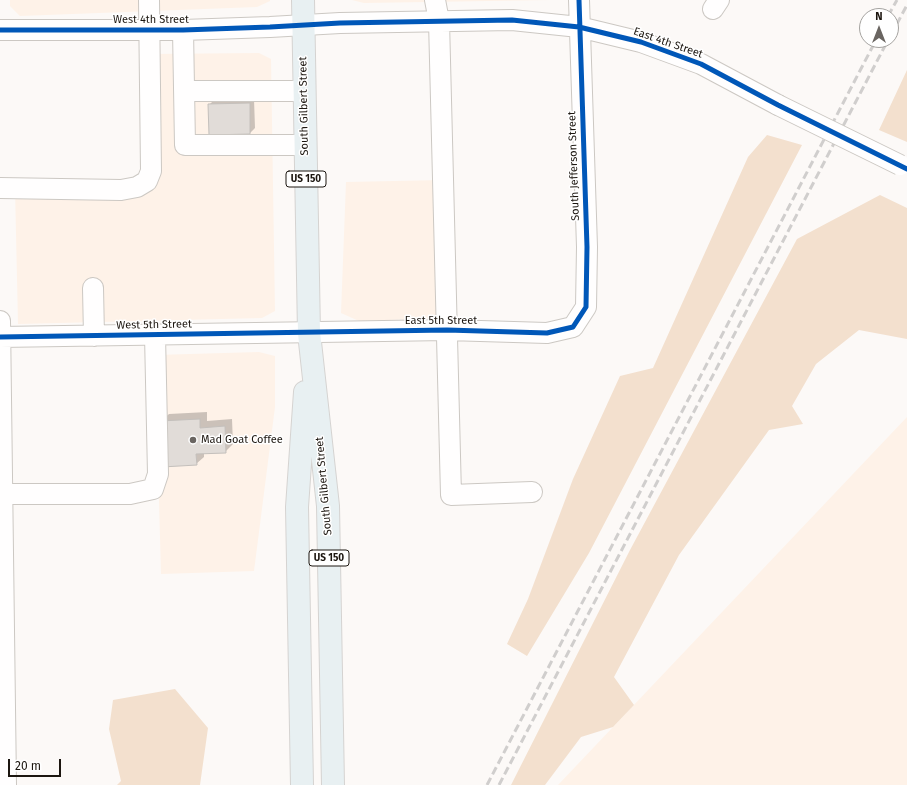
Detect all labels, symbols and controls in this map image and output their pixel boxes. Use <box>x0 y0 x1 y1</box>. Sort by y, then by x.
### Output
north arrow <box>859 8 899 48</box>
text: N <box>875 10 883 23</box>
street label: West 4th Street <box>113 13 189 27</box>
street label: East 4th Street <box>631 25 705 61</box>
street label: South Gilbert Street <box>297 56 311 156</box>
street label: South Jefferson Street <box>565 111 583 221</box>
road number: US 150 <box>286 171 326 187</box>
street label: East 5th Street <box>405 314 477 328</box>
street label: West 5th Street <box>116 318 192 332</box>
place label: Mad Goat Coffee <box>201 433 283 447</box>
marker: Mad Goat Coffee <box>188 435 198 445</box>
street label: South Gilbert Street <box>313 436 335 536</box>
road number: US 150 <box>309 550 349 566</box>
scale bar <box>10 751 63 777</box>
text: 20 m <box>15 759 41 773</box>

